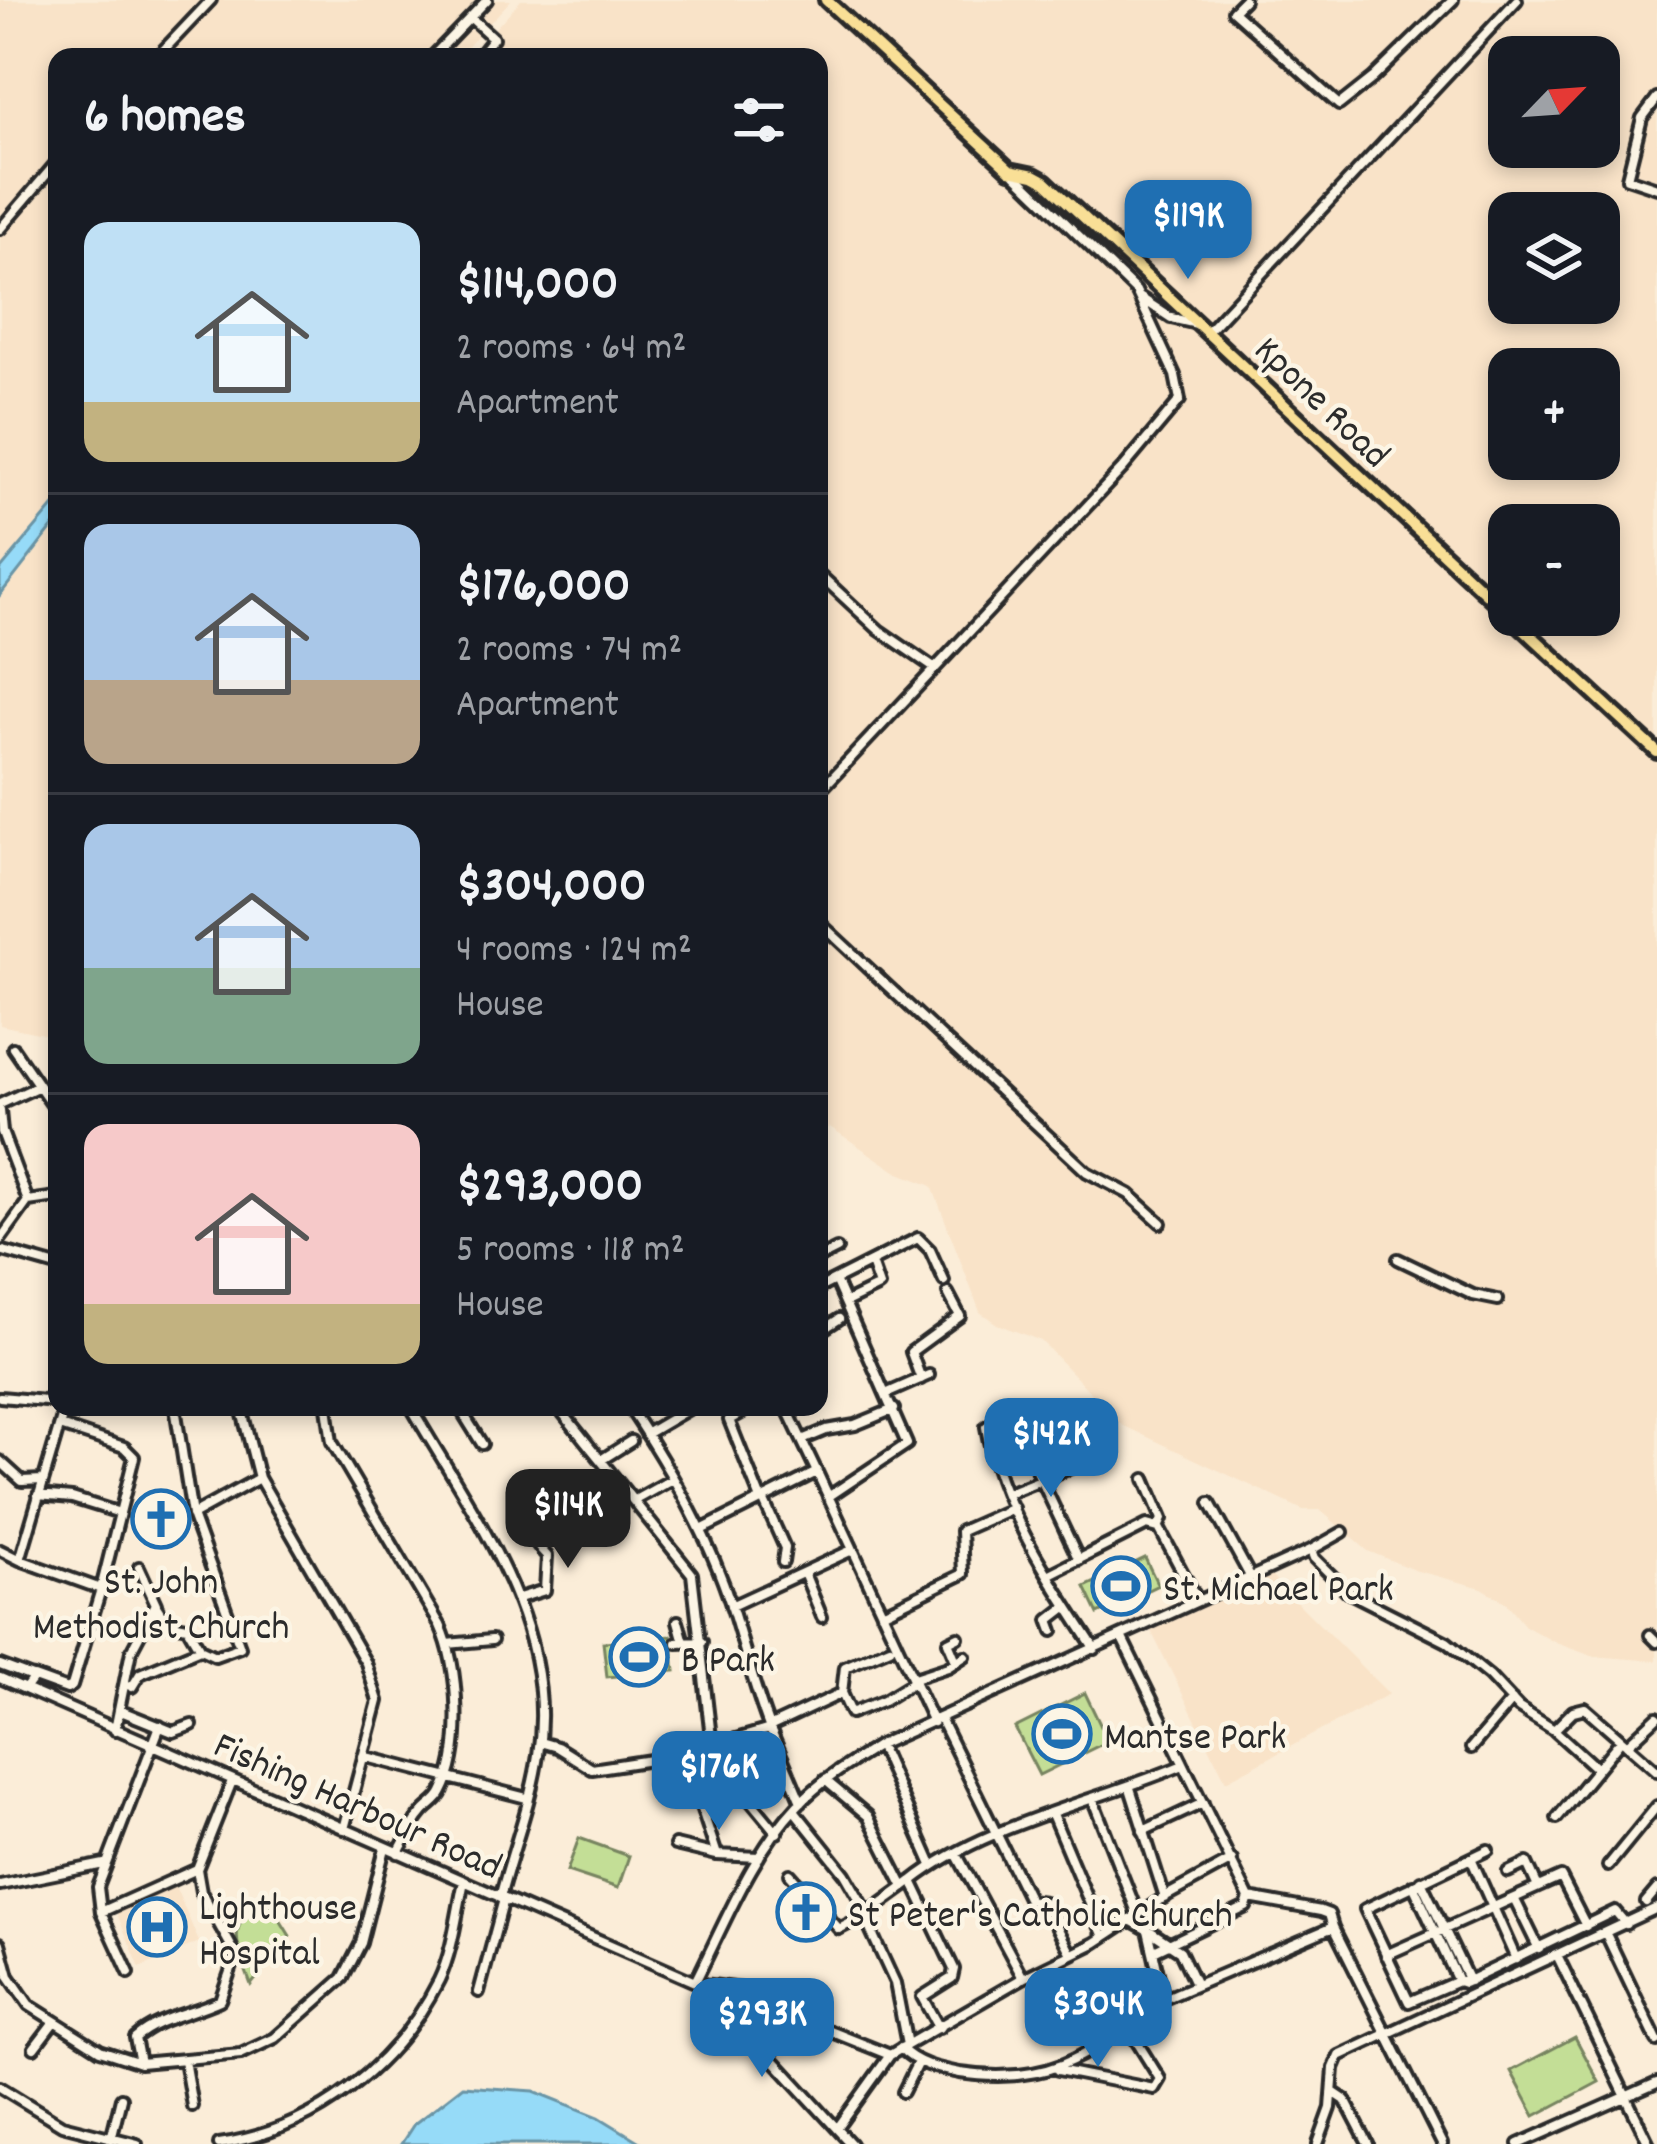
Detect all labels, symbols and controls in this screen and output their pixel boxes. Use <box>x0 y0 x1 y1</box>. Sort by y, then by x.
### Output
north arrow <box>1488 36 1620 168</box>
map controls <box>1488 36 1620 636</box>
text: 6 homes <box>84 84 246 156</box>
icon: filters <box>726 87 792 153</box>
pin: $119K <box>1104 180 1272 282</box>
text: $119K <box>1152 191 1224 246</box>
button: layers <box>1488 192 1620 324</box>
text: $114,000 <box>456 251 618 323</box>
icon: home <box>180 270 324 414</box>
text: 2 rooms · 64 m² <box>456 323 686 378</box>
street label: Kpone Road <box>1239 326 1400 484</box>
button: + <box>1488 348 1620 480</box>
text: Apartment <box>456 378 619 433</box>
button: − <box>1488 504 1620 636</box>
text: $176,000 <box>456 553 631 625</box>
icon: home <box>180 572 324 716</box>
text: 2 rooms · 74 m² <box>456 625 682 680</box>
text: Apartment <box>456 680 619 735</box>
text: $304,000 <box>456 853 647 925</box>
icon: home <box>180 872 324 1016</box>
text: 4 rooms · 124 m² <box>456 925 692 980</box>
text: House <box>456 980 544 1035</box>
text: $293,000 <box>456 1153 643 1225</box>
icon: home <box>180 1172 324 1316</box>
text: 5 rooms · 118 m² <box>456 1225 685 1280</box>
text: House <box>456 1280 544 1335</box>
pin: $142K <box>967 1398 1135 1500</box>
text: $142K <box>1011 1409 1091 1464</box>
pin: $114K <box>484 1469 652 1571</box>
text: $114K <box>532 1480 604 1535</box>
church icon: St. John Methodist Church <box>130 1488 192 1550</box>
sports icon: St. Michael Park <box>1090 1555 1152 1617</box>
place label: St. John Methodist Church <box>33 1558 289 1658</box>
place label: St. Michael Park <box>1163 1565 1394 1620</box>
sports icon: B Park <box>608 1626 670 1688</box>
place label: B Park <box>681 1636 775 1691</box>
sports icon: Mantse Park <box>1031 1703 1093 1765</box>
place label: Mantse Park <box>1104 1713 1287 1768</box>
street label: Fishing Harbour Road <box>204 1721 509 1897</box>
pin: $176K <box>635 1731 803 1833</box>
text: $176K <box>679 1742 759 1797</box>
church icon: St Peter's Catholic Church <box>775 1881 837 1943</box>
place label: Lighthouse Hospital <box>199 1884 357 1984</box>
place label: St Peter's Catholic Church <box>848 1891 1233 1946</box>
hospital icon: Lighthouse Hospital <box>126 1896 188 1958</box>
pin: $304K <box>1014 1968 1182 2070</box>
pin: $293K <box>678 1978 846 2080</box>
text: $304K <box>1052 1979 1144 2034</box>
text: $293K <box>717 1989 807 2044</box>

